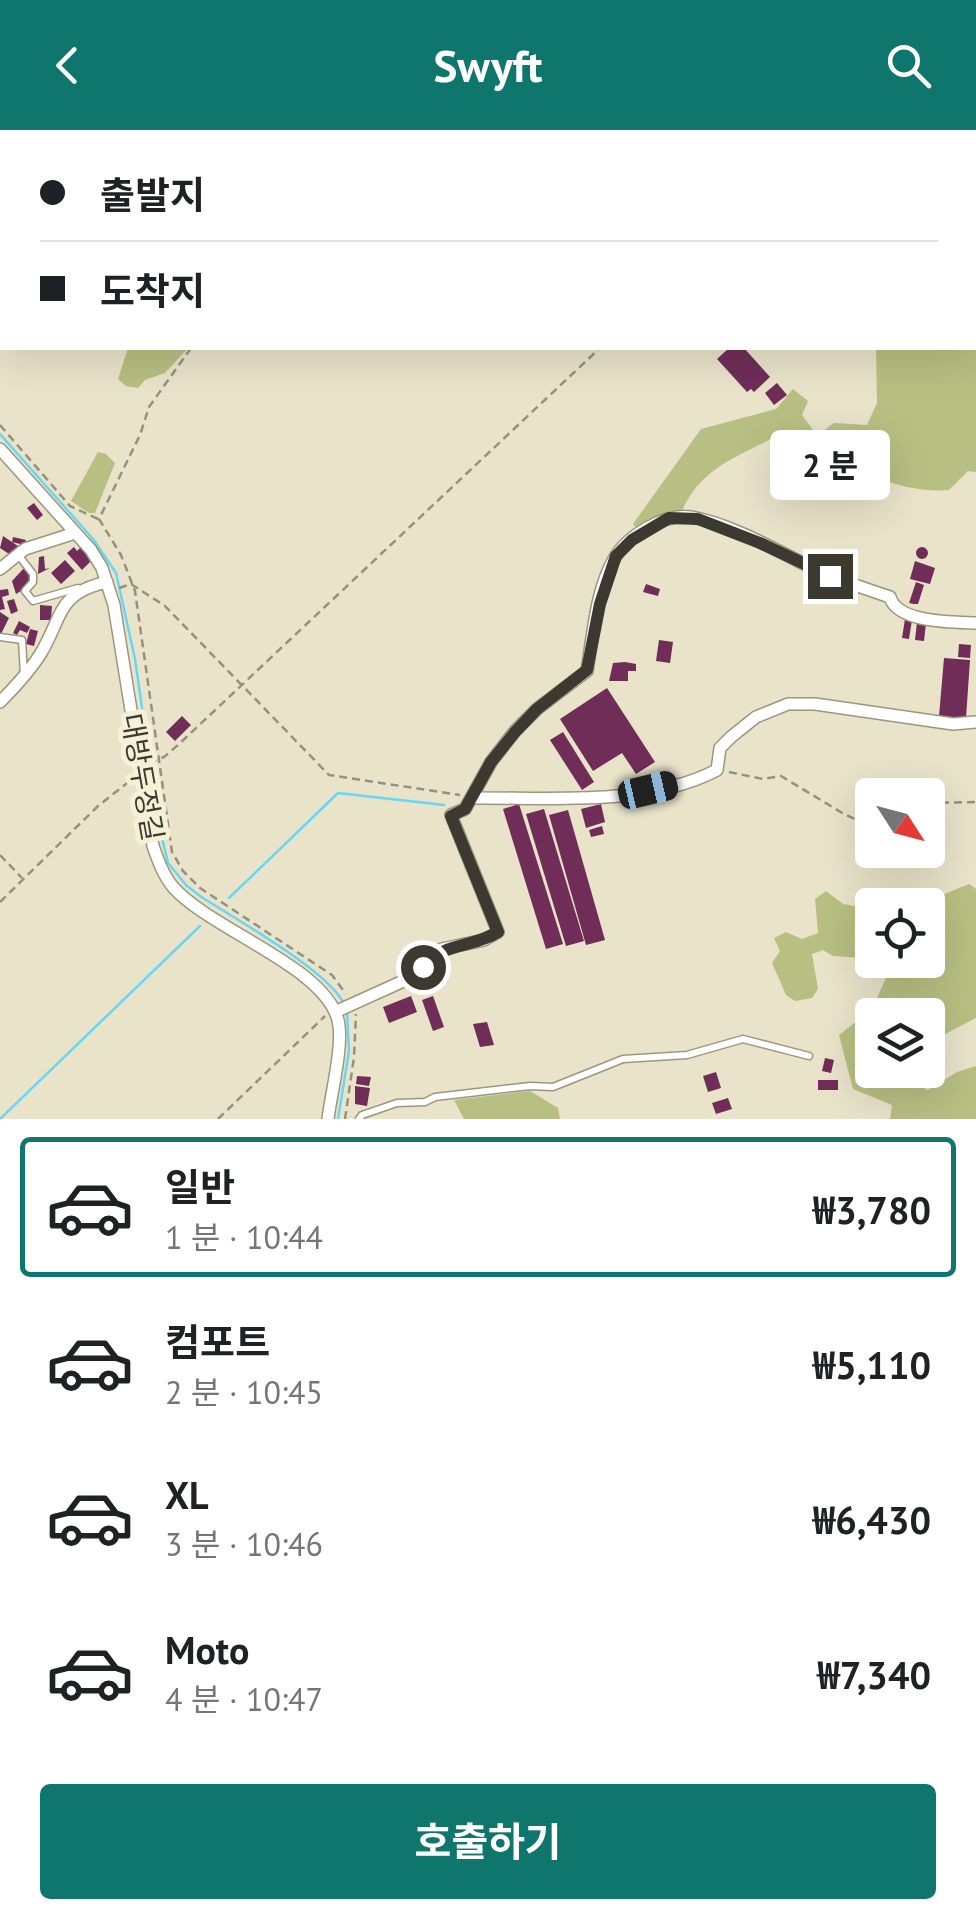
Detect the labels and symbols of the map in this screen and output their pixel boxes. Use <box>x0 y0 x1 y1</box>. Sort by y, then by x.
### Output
callout: 2 분 <box>770 431 890 501</box>
route end <box>808 554 853 599</box>
street label: 대방두정길 <box>114 710 172 844</box>
car <box>615 769 681 811</box>
north arrow <box>855 778 945 868</box>
route start <box>401 945 446 990</box>

